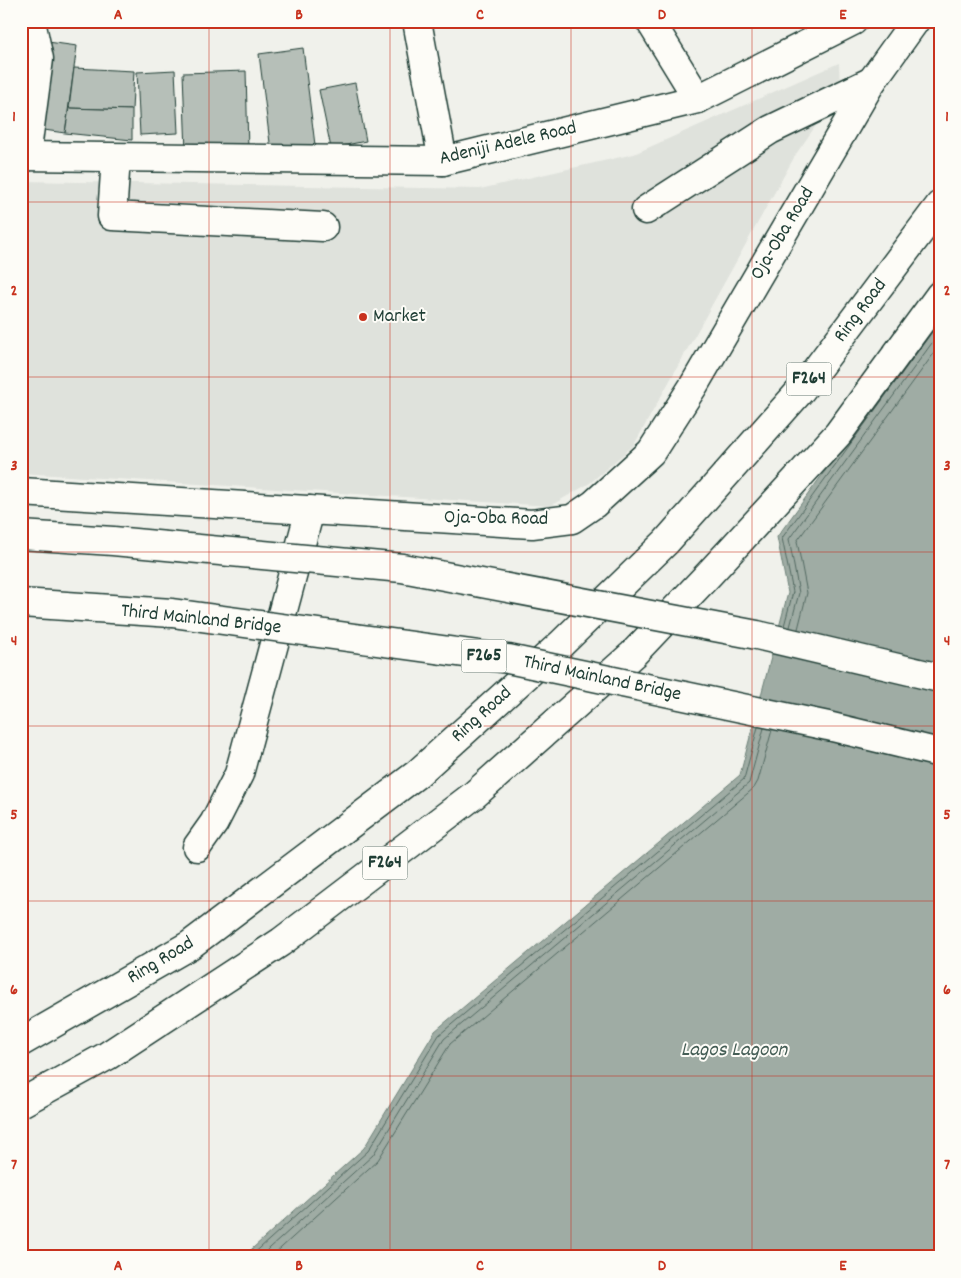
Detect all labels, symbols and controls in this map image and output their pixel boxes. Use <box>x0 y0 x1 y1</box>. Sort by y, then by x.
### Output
text: A <box>114 4 123 27</box>
text: B <box>295 4 303 27</box>
text: C <box>476 4 484 27</box>
text: D <box>658 4 667 27</box>
text: E <box>839 4 847 27</box>
text: 1 <box>12 106 16 129</box>
text: 1 <box>945 106 949 129</box>
street label: Adeniji Adele Road <box>437 115 579 173</box>
street label: Oja-Oba Road <box>744 182 822 286</box>
street label: Ring Road <box>828 273 894 349</box>
text: 2 <box>11 280 18 303</box>
text: 2 <box>944 280 951 303</box>
place label: Market <box>373 303 426 331</box>
marker: Market <box>357 311 369 323</box>
road number: F264 <box>786 362 832 396</box>
text: 3 <box>10 455 18 478</box>
text: 3 <box>943 455 951 478</box>
street label: Oja-Oba Road <box>444 504 548 534</box>
street label: Third Mainland Bridge <box>119 598 283 642</box>
text: 4 <box>11 630 17 653</box>
text: 4 <box>944 630 950 653</box>
road number: F265 <box>462 640 506 672</box>
street label: Third Mainland Bridge <box>520 649 684 709</box>
street label: Ring Road <box>445 680 519 750</box>
text: 5 <box>10 804 18 827</box>
text: 5 <box>943 804 951 827</box>
road number: F264 <box>362 846 408 880</box>
street label: Ring Road <box>122 930 200 992</box>
text: 6 <box>10 979 18 1002</box>
text: 6 <box>943 979 951 1002</box>
water label: Lagos Lagoon <box>681 1036 789 1066</box>
text: 7 <box>11 1154 17 1177</box>
text: 7 <box>944 1154 950 1177</box>
text: A <box>114 1255 123 1278</box>
text: B <box>295 1255 303 1278</box>
text: C <box>476 1255 484 1278</box>
text: D <box>658 1255 667 1278</box>
text: E <box>839 1255 847 1278</box>

